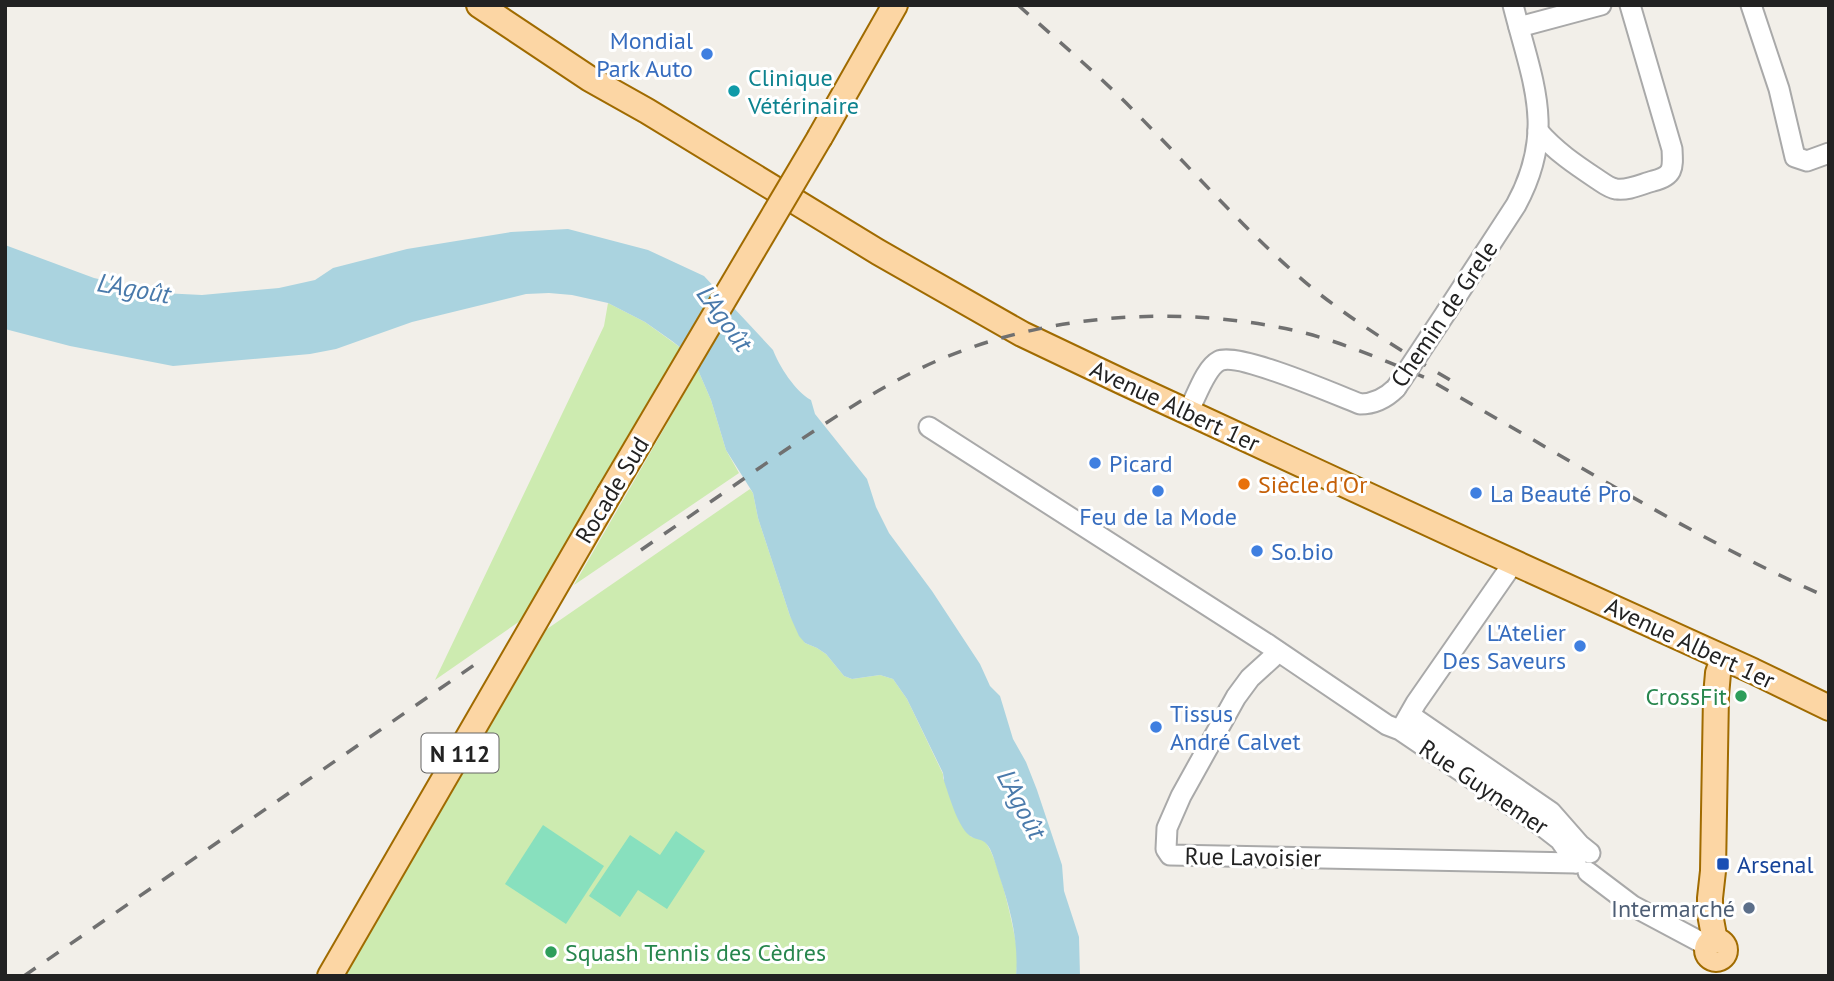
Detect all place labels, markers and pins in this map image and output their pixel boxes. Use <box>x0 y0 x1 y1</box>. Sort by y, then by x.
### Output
place label: Mondial Park Auto <box>596 25 693 84</box>
marker: Mondial Park Auto <box>699 46 715 62</box>
place label: Clinique Vétérinaire <box>747 62 859 121</box>
marker: Clinique Vétérinaire <box>726 83 742 99</box>
place label: Picard <box>1109 448 1173 479</box>
marker: Picard <box>1087 455 1103 471</box>
place label: Siècle d'Or <box>1258 469 1367 500</box>
marker: Siècle d'Or <box>1236 476 1252 492</box>
place label: La Beauté Pro <box>1490 478 1631 509</box>
marker: Feu de la Mode <box>1150 483 1166 499</box>
marker: La Beauté Pro <box>1468 485 1484 501</box>
place label: Feu de la Mode <box>1079 501 1237 532</box>
place label: So.bio <box>1271 536 1334 567</box>
marker: So.bio <box>1249 543 1265 559</box>
place label: L'Atelier Des Saveurs <box>1442 617 1566 676</box>
marker: L'Atelier Des Saveurs <box>1572 638 1588 654</box>
place label: CrossFit <box>1645 681 1727 712</box>
marker: CrossFit <box>1733 688 1749 704</box>
place label: Tissus André Calvet <box>1170 698 1301 757</box>
marker: Tissus André Calvet <box>1148 719 1164 735</box>
place label: Arsenal <box>1737 849 1814 880</box>
marker: Arsenal <box>1715 856 1731 872</box>
place label: Intermarché <box>1611 893 1735 924</box>
marker: Intermarché <box>1741 900 1757 916</box>
place label: Squash Tennis des Cèdres <box>565 937 826 968</box>
marker: Squash Tennis des Cèdres <box>543 944 559 960</box>

